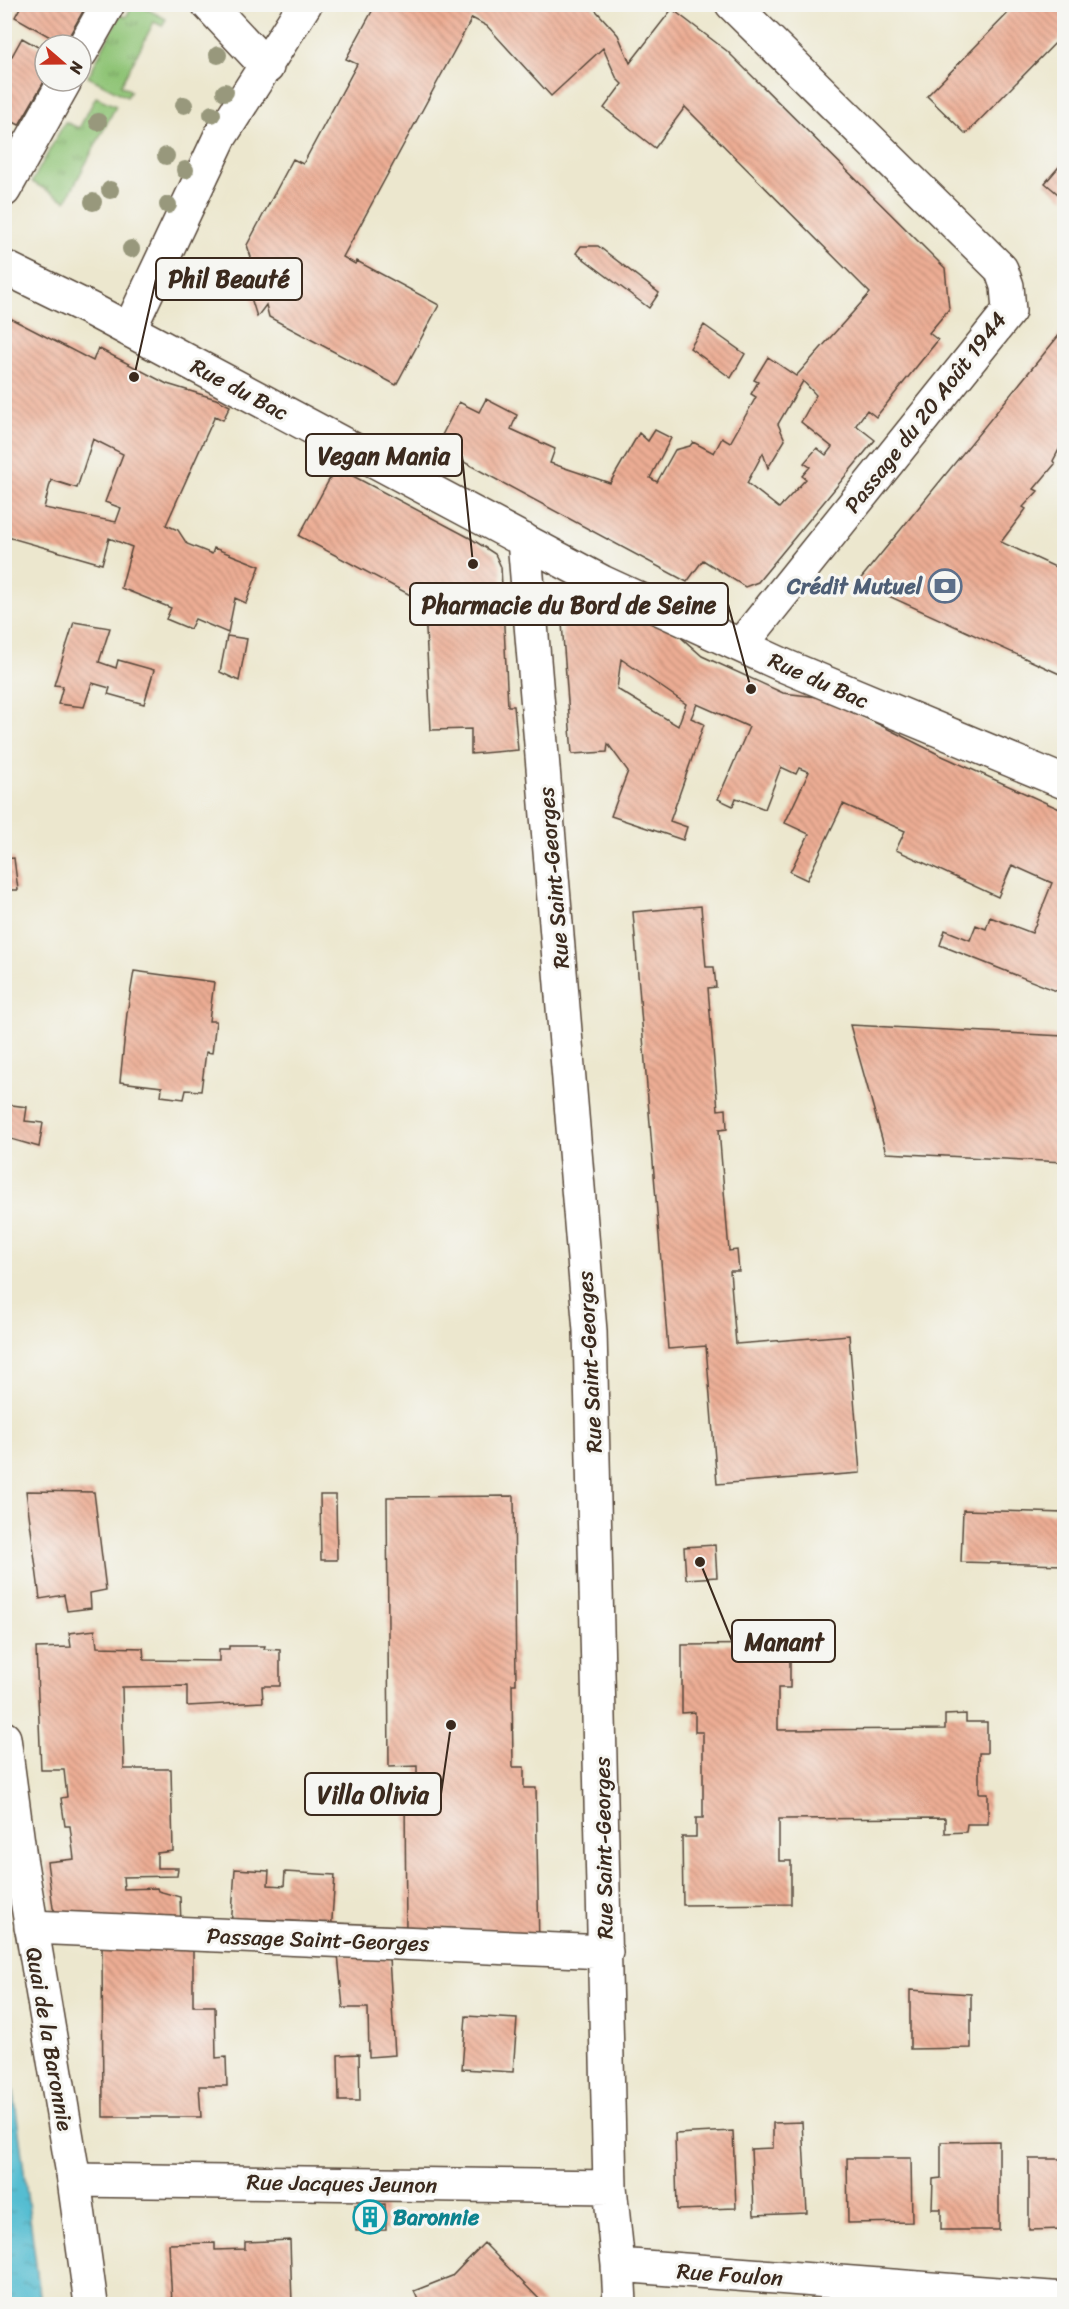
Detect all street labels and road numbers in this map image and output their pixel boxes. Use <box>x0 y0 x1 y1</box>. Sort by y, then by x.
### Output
street label: Passage du 20 Août 1944 <box>834 303 1017 522</box>
street label: Rue du Bac <box>183 347 296 432</box>
street label: Rue du Bac <box>762 641 876 720</box>
street label: Rue Saint-Georges <box>526 785 581 970</box>
street label: Rue Saint-Georges <box>565 1269 614 1454</box>
street label: Rue Saint-Georges <box>582 1756 625 1939</box>
street label: Passage Saint-Georges <box>206 1916 431 1963</box>
street label: Quai de la Baronnie <box>14 1944 85 2134</box>
street label: Rue Jacques Jeunon <box>246 2162 438 2205</box>
street label: Rue Foulon <box>676 2251 784 2298</box>

